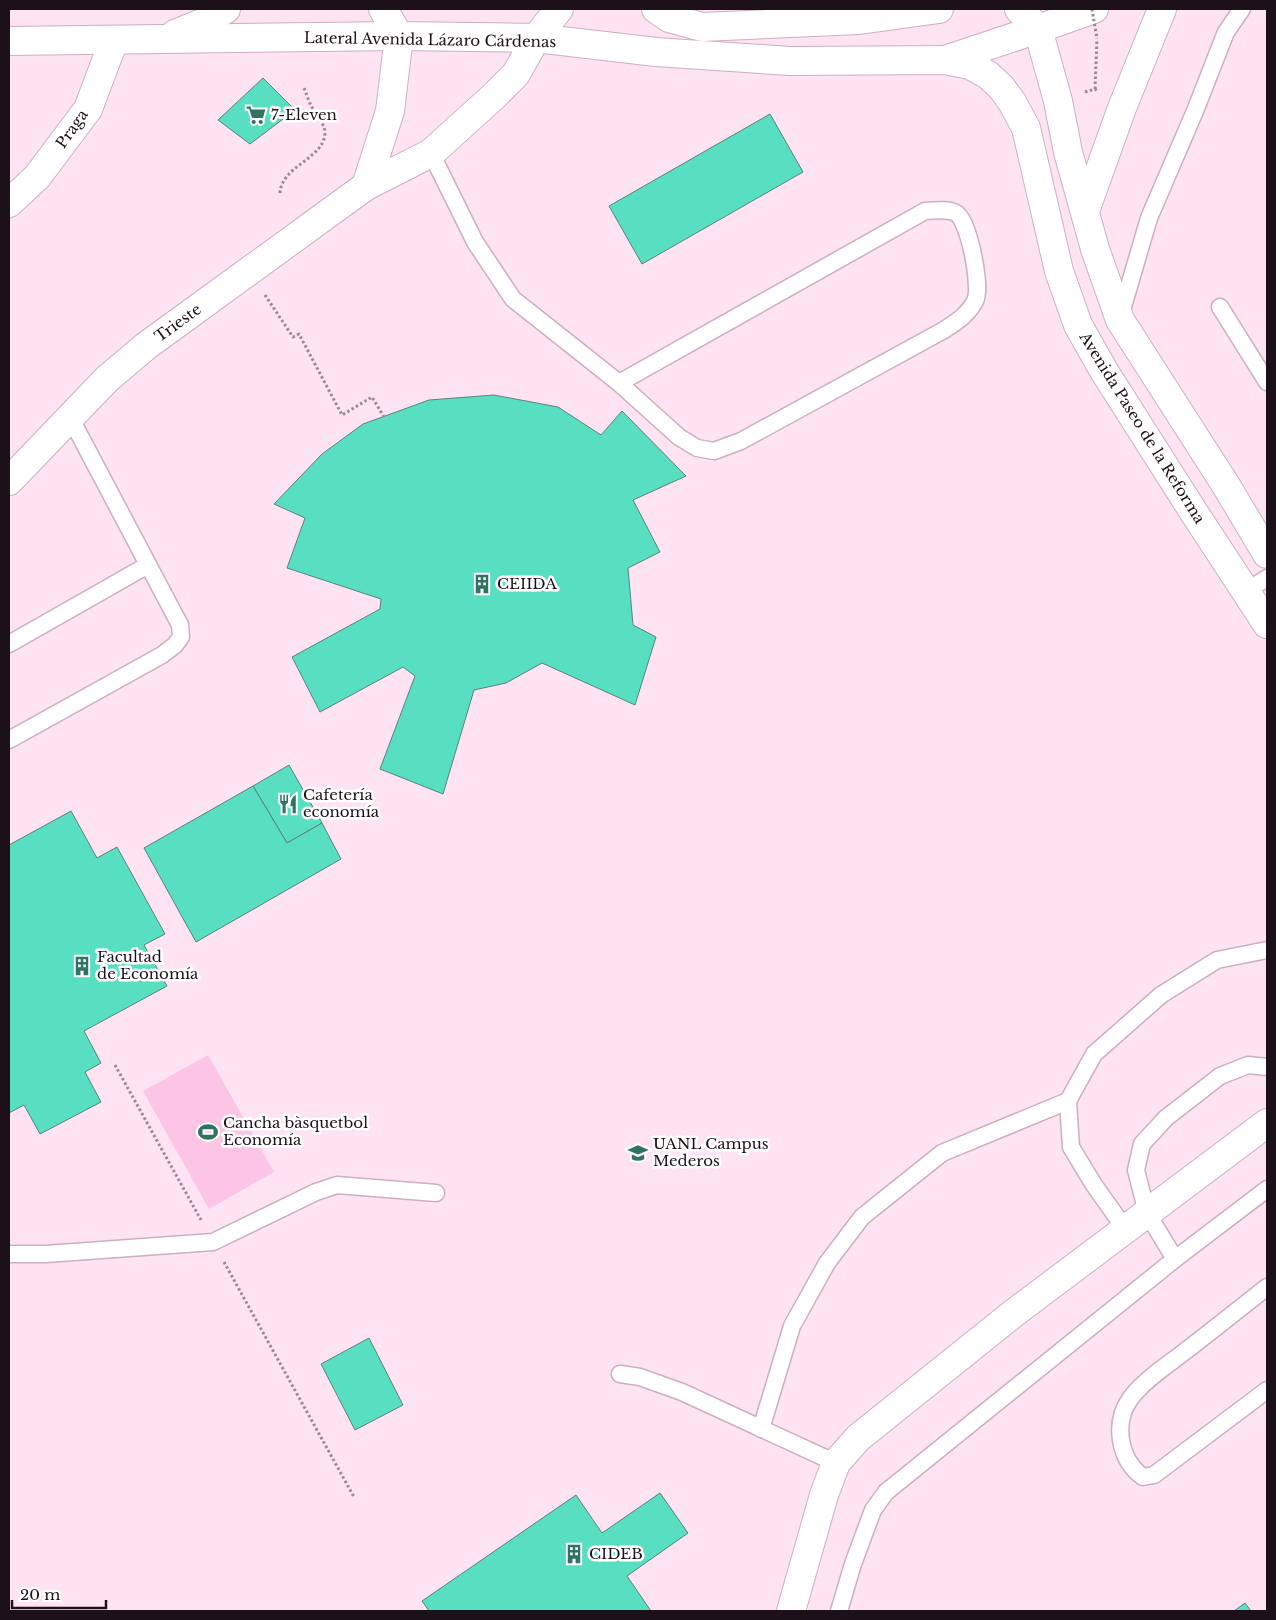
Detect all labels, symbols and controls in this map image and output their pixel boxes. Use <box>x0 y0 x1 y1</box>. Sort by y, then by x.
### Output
street label: Lateral Avenida Lázaro Cárdenas <box>304 28 556 51</box>
supermarket icon: 7-Eleven <box>245 104 267 126</box>
street label: Praga <box>51 105 92 152</box>
place label: 7-Eleven <box>271 105 337 124</box>
street label: Trieste <box>151 299 205 346</box>
street label: Avenida Paseo de la Reforma <box>1075 328 1210 528</box>
building icon: CEIIDA <box>471 573 493 595</box>
place label: CEIIDA <box>497 574 557 593</box>
place label: Cafetería economía <box>303 785 380 821</box>
restaurant icon: Cafetería economía <box>277 793 299 815</box>
place label: Facultad de Economía <box>97 947 199 983</box>
building icon: Facultad de Economía <box>71 955 93 977</box>
place label: Cancha bàsquetbol Economía <box>223 1113 368 1149</box>
sports icon: Cancha bàsquetbol Economía <box>197 1121 219 1143</box>
place label: UANL Campus Mederos <box>653 1134 769 1170</box>
school or university icon: UANL Campus Mederos <box>627 1142 649 1164</box>
building icon: CIDEB <box>563 1543 585 1565</box>
place label: CIDEB <box>589 1544 643 1563</box>
scale bar <box>12 1578 106 1610</box>
text: 20 m <box>20 1585 60 1604</box>

